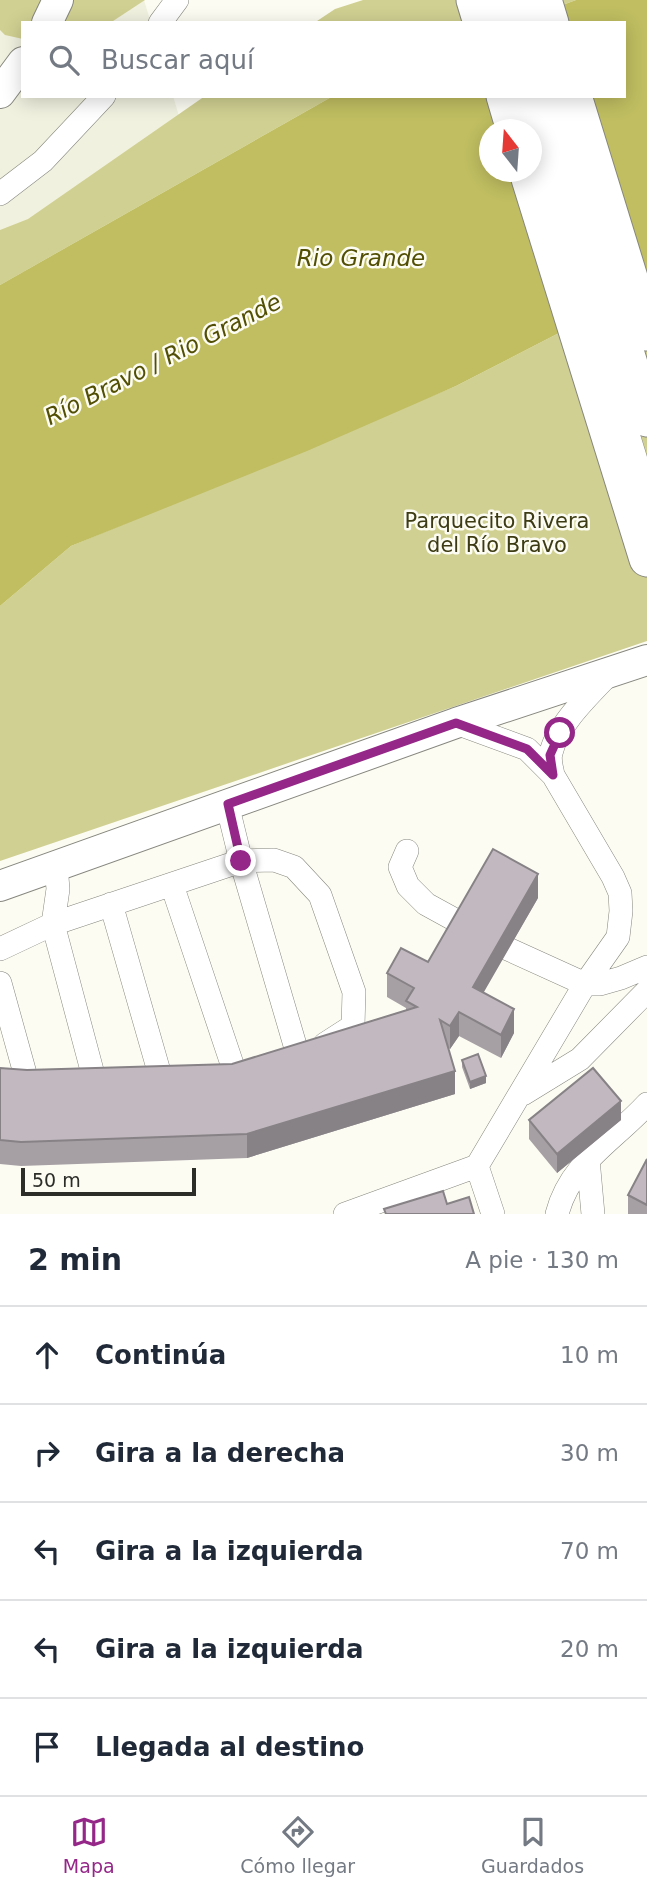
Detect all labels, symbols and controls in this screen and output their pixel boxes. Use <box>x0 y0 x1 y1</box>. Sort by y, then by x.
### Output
search box <box>21 21 626 98</box>
icon: search <box>45 41 83 79</box>
text: Buscar aquí <box>101 45 254 75</box>
north arrow <box>479 119 542 182</box>
water label: Rio Grande <box>297 245 425 271</box>
water label: Río Bravo / Rio Grande <box>41 288 285 430</box>
park label: Parquecito Rivera del Río Bravo <box>405 509 589 557</box>
route start <box>544 717 575 748</box>
route end <box>225 845 256 876</box>
scale bar <box>21 1165 196 1197</box>
text: 50 m <box>32 1169 81 1191</box>
text: 2 min <box>28 1242 122 1277</box>
text: A pie · 130 m <box>465 1247 619 1273</box>
icon: ahead <box>28 1336 66 1374</box>
text: Continúa <box>95 1340 226 1370</box>
text: 10 m <box>560 1342 619 1368</box>
icon: right <box>28 1434 66 1472</box>
text: Gira a la derecha <box>95 1438 345 1468</box>
text: 30 m <box>560 1440 619 1466</box>
icon: left <box>28 1532 66 1570</box>
text: Gira a la izquierda <box>95 1536 363 1566</box>
text: 70 m <box>560 1538 619 1564</box>
icon: left <box>28 1630 66 1668</box>
text: Gira a la izquierda <box>95 1634 363 1664</box>
text: 20 m <box>560 1636 619 1662</box>
icon: arrive <box>28 1728 66 1766</box>
text: Llegada al destino <box>95 1732 364 1762</box>
tab: Mapa <box>63 1813 115 1877</box>
tab: Cómo llegar <box>240 1813 355 1877</box>
tab: Guardados <box>481 1813 584 1877</box>

